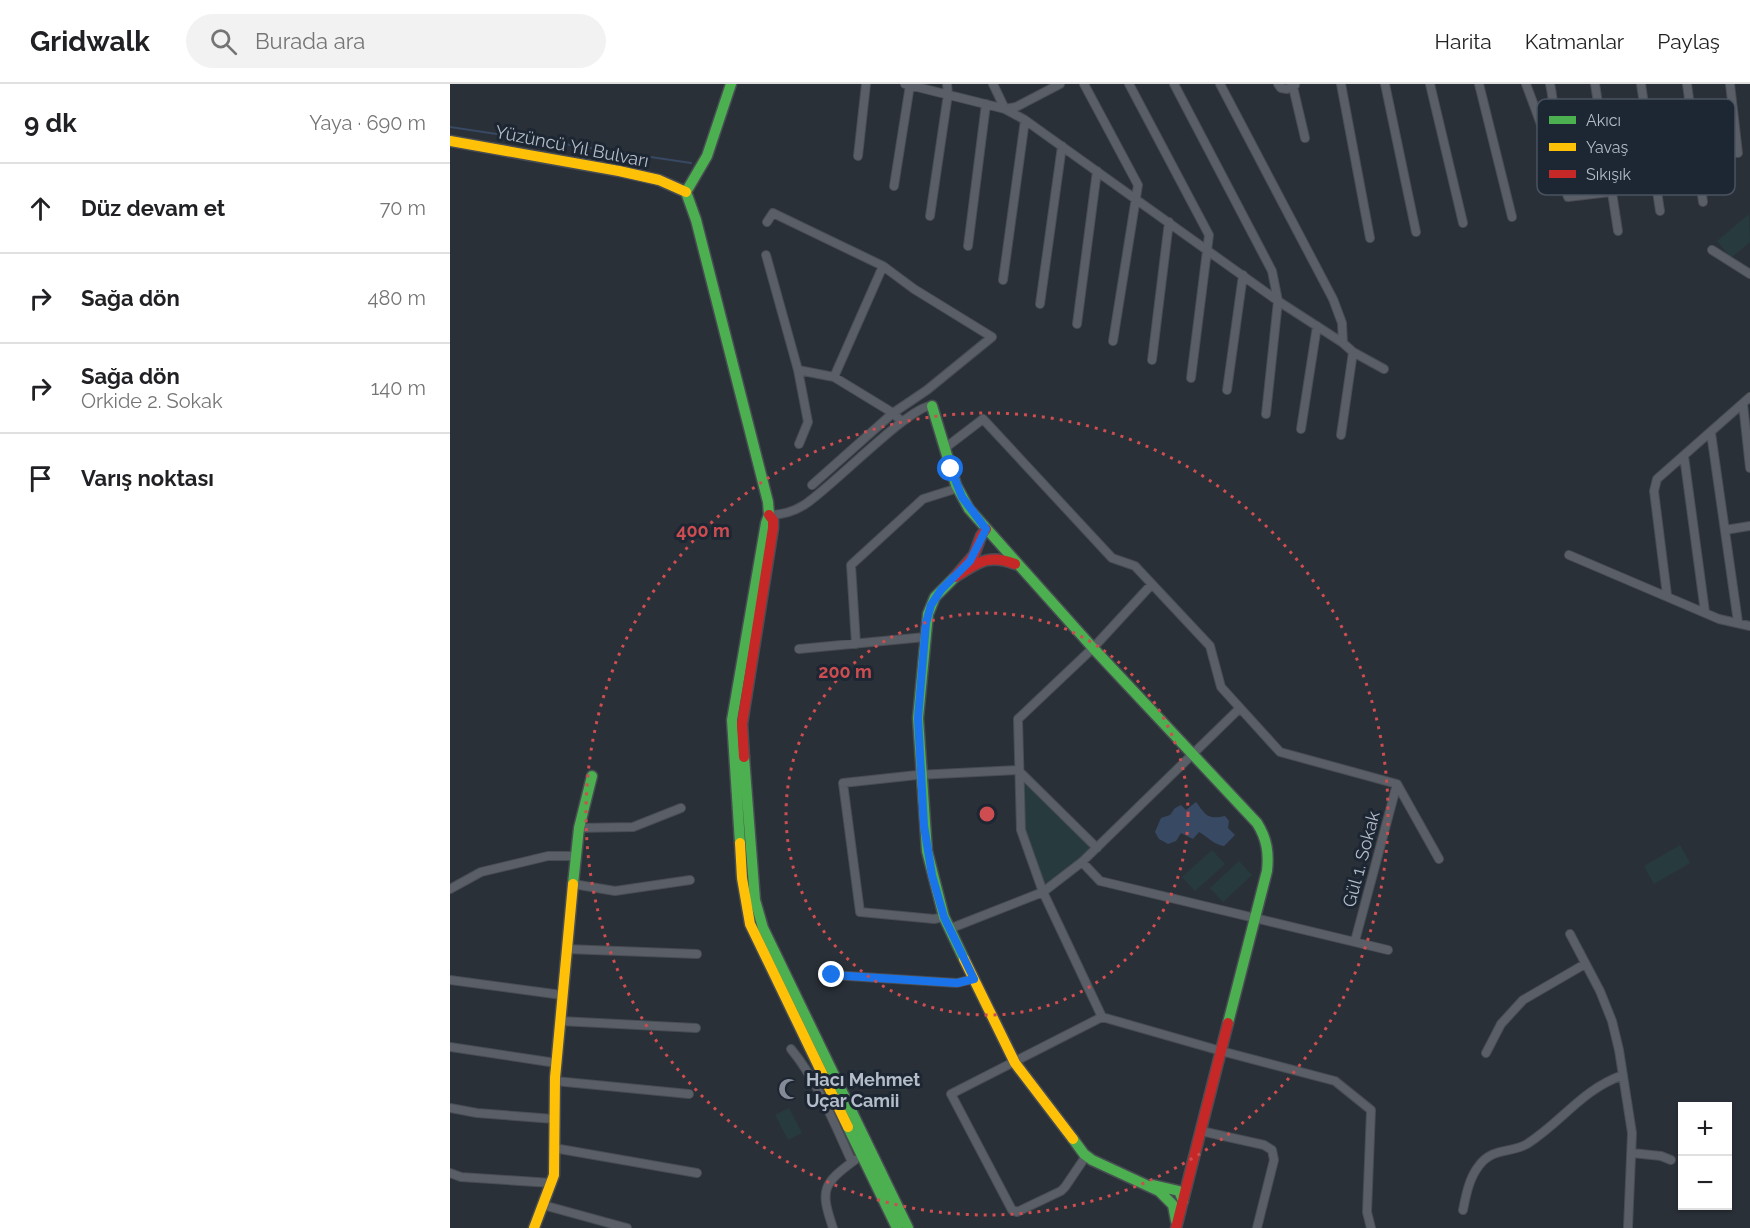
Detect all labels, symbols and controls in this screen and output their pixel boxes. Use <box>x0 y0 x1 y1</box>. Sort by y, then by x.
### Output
search box <box>186 14 606 68</box>
text: Gridwalk <box>30 25 150 58</box>
icon: search <box>207 25 240 58</box>
text: Burada ara <box>255 28 365 54</box>
text: Harita <box>1435 29 1492 54</box>
text: Katmanlar <box>1525 29 1624 54</box>
text: Paylaş <box>1657 29 1720 54</box>
legend <box>1537 99 1735 195</box>
text: 9 dk <box>24 108 77 138</box>
text: Yaya · 690 m <box>309 111 426 135</box>
text: Akıcı <box>1586 111 1621 130</box>
street label: Yüzüncü Yıl Bulvarı <box>493 121 651 171</box>
text: Yavaş <box>1586 138 1628 157</box>
text: Sıkışık <box>1586 165 1631 184</box>
icon: ahead <box>24 192 57 225</box>
text: Düz devam et <box>81 195 225 221</box>
text: 70 m <box>380 196 426 220</box>
icon: right <box>24 282 57 315</box>
text: Sağa dön <box>81 285 180 311</box>
text: 480 m <box>368 286 426 310</box>
text: Sağa dön <box>81 363 180 389</box>
icon: right <box>24 372 57 405</box>
text: 140 m <box>371 376 426 400</box>
text: Orkide 2. Sokak <box>81 389 223 413</box>
route start <box>937 455 963 481</box>
icon: arrive <box>24 462 57 495</box>
text: Varış noktası <box>81 465 214 491</box>
text: 400 m <box>676 520 730 541</box>
text: 200 m <box>818 661 872 682</box>
centre of rings <box>977 804 997 824</box>
street label: Gül 1. Sokak <box>1338 808 1384 909</box>
route end <box>818 961 844 987</box>
place label: Hacı Mehmet Uçar Camii <box>806 1069 920 1111</box>
mosque icon: Hacı Mehmet Uçar Camii <box>777 1077 801 1101</box>
map controls <box>1678 1102 1732 1210</box>
button: + <box>1678 1102 1732 1156</box>
button: − <box>1678 1156 1732 1210</box>

